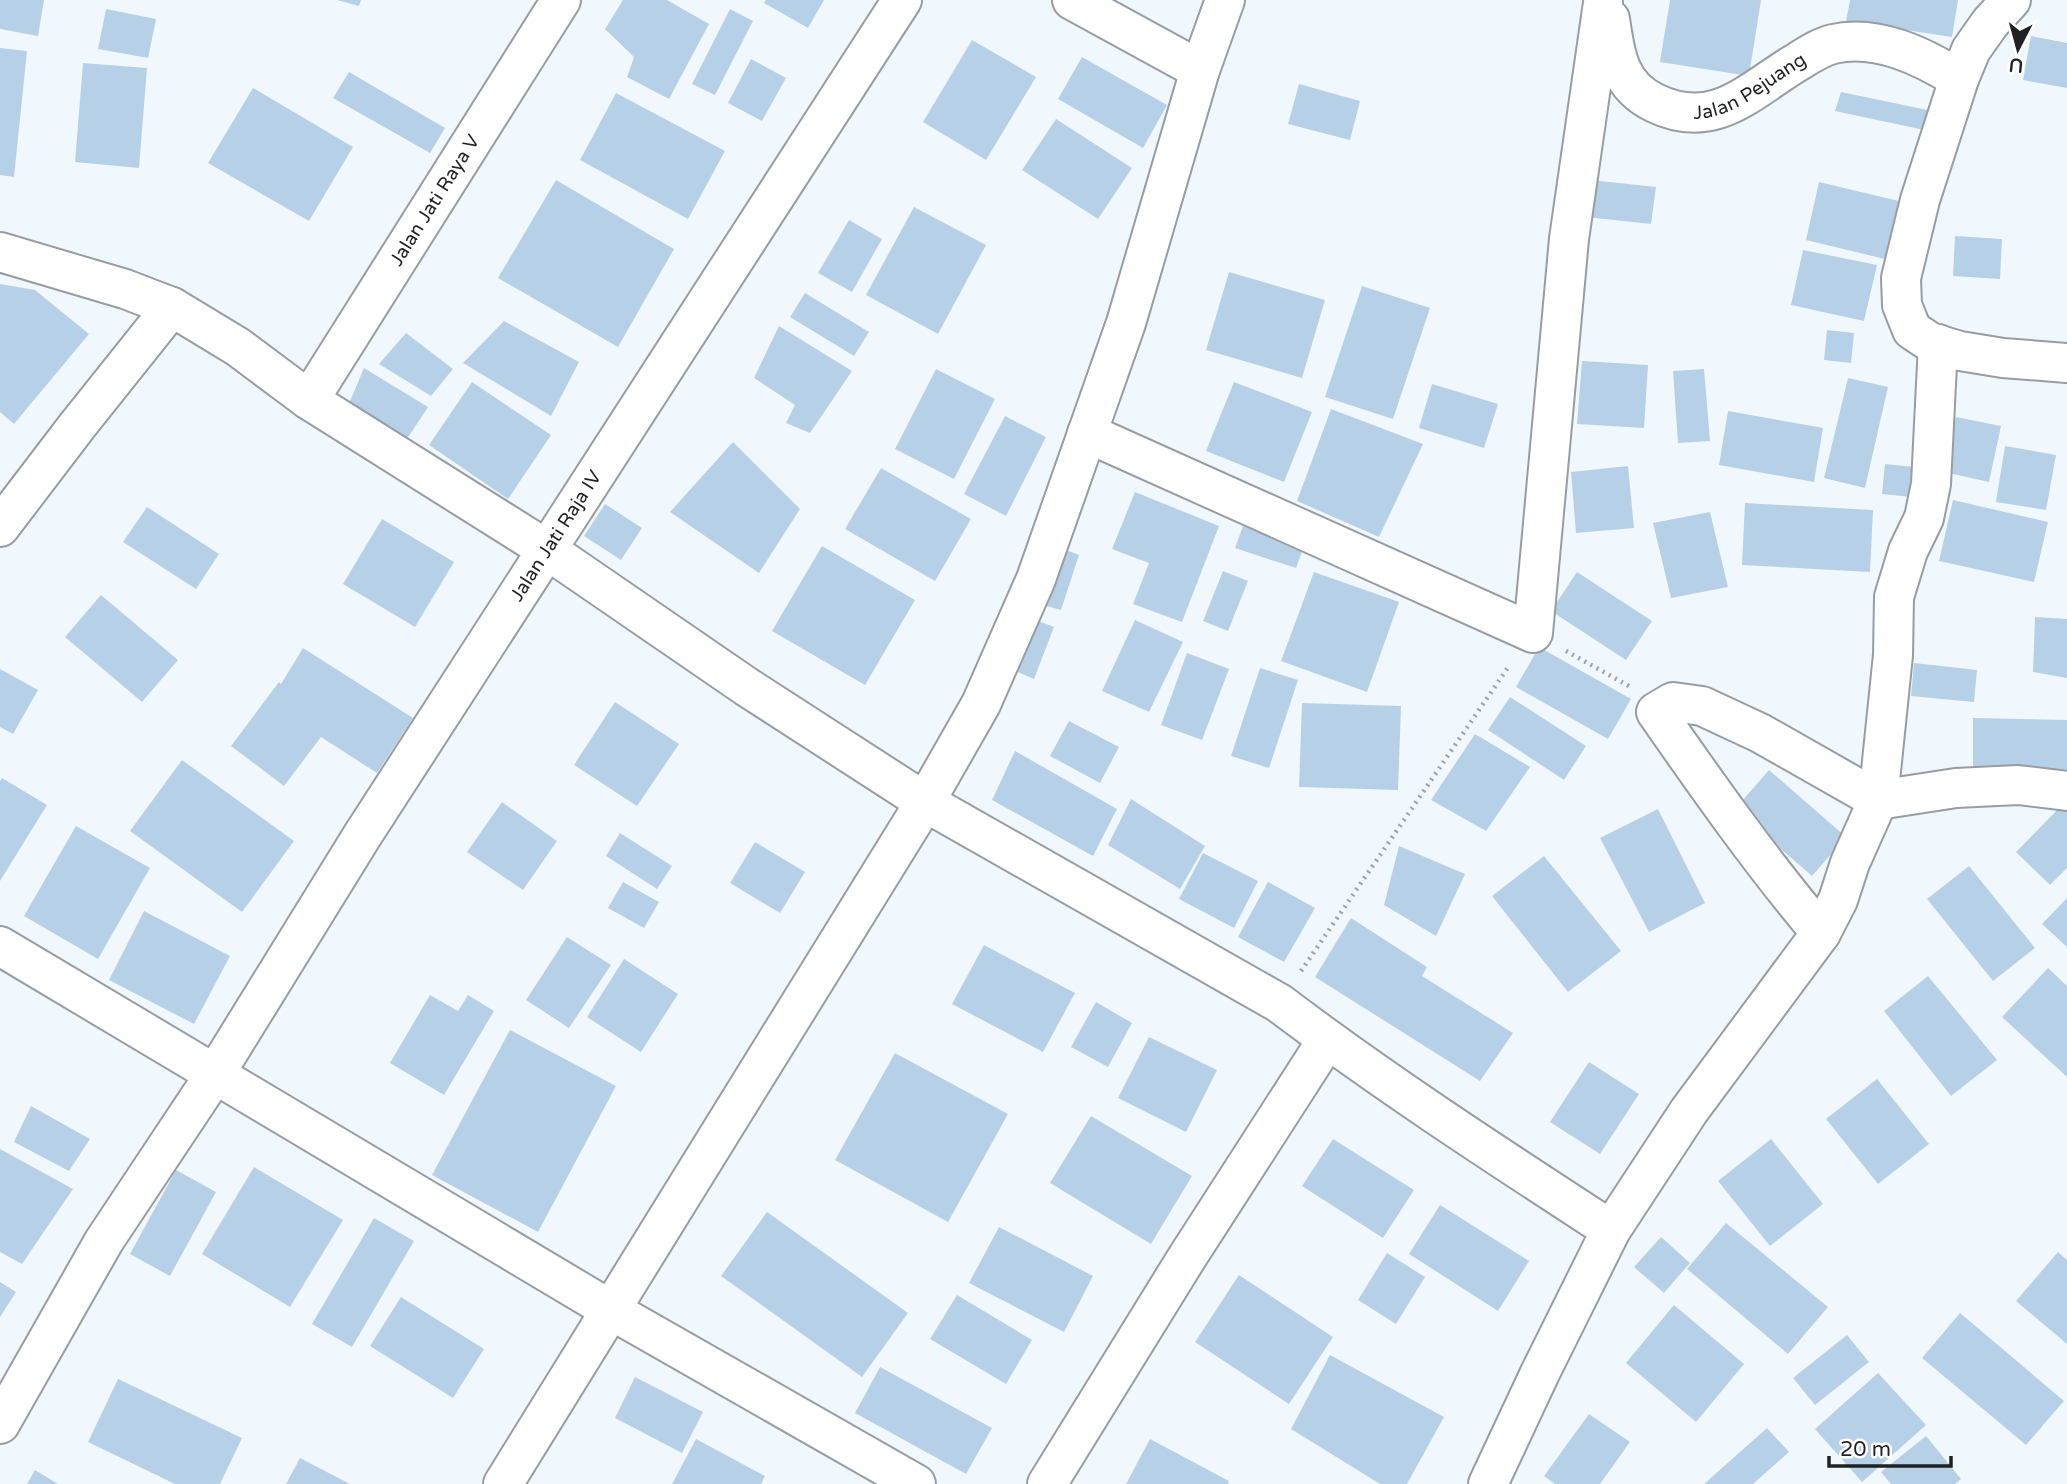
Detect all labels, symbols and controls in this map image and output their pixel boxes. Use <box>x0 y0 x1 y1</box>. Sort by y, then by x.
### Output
north arrow <box>1983 14 2053 84</box>
street label: Jalan Pejuang <box>1693 48 1810 124</box>
text: U <box>2008 53 2025 77</box>
street label: Jalan Jati Raya V <box>385 131 484 270</box>
street label: Jalan Jati Raja IV <box>506 466 606 605</box>
scale bar <box>1829 1424 1952 1468</box>
text: 20 m <box>1840 1437 1891 1462</box>

